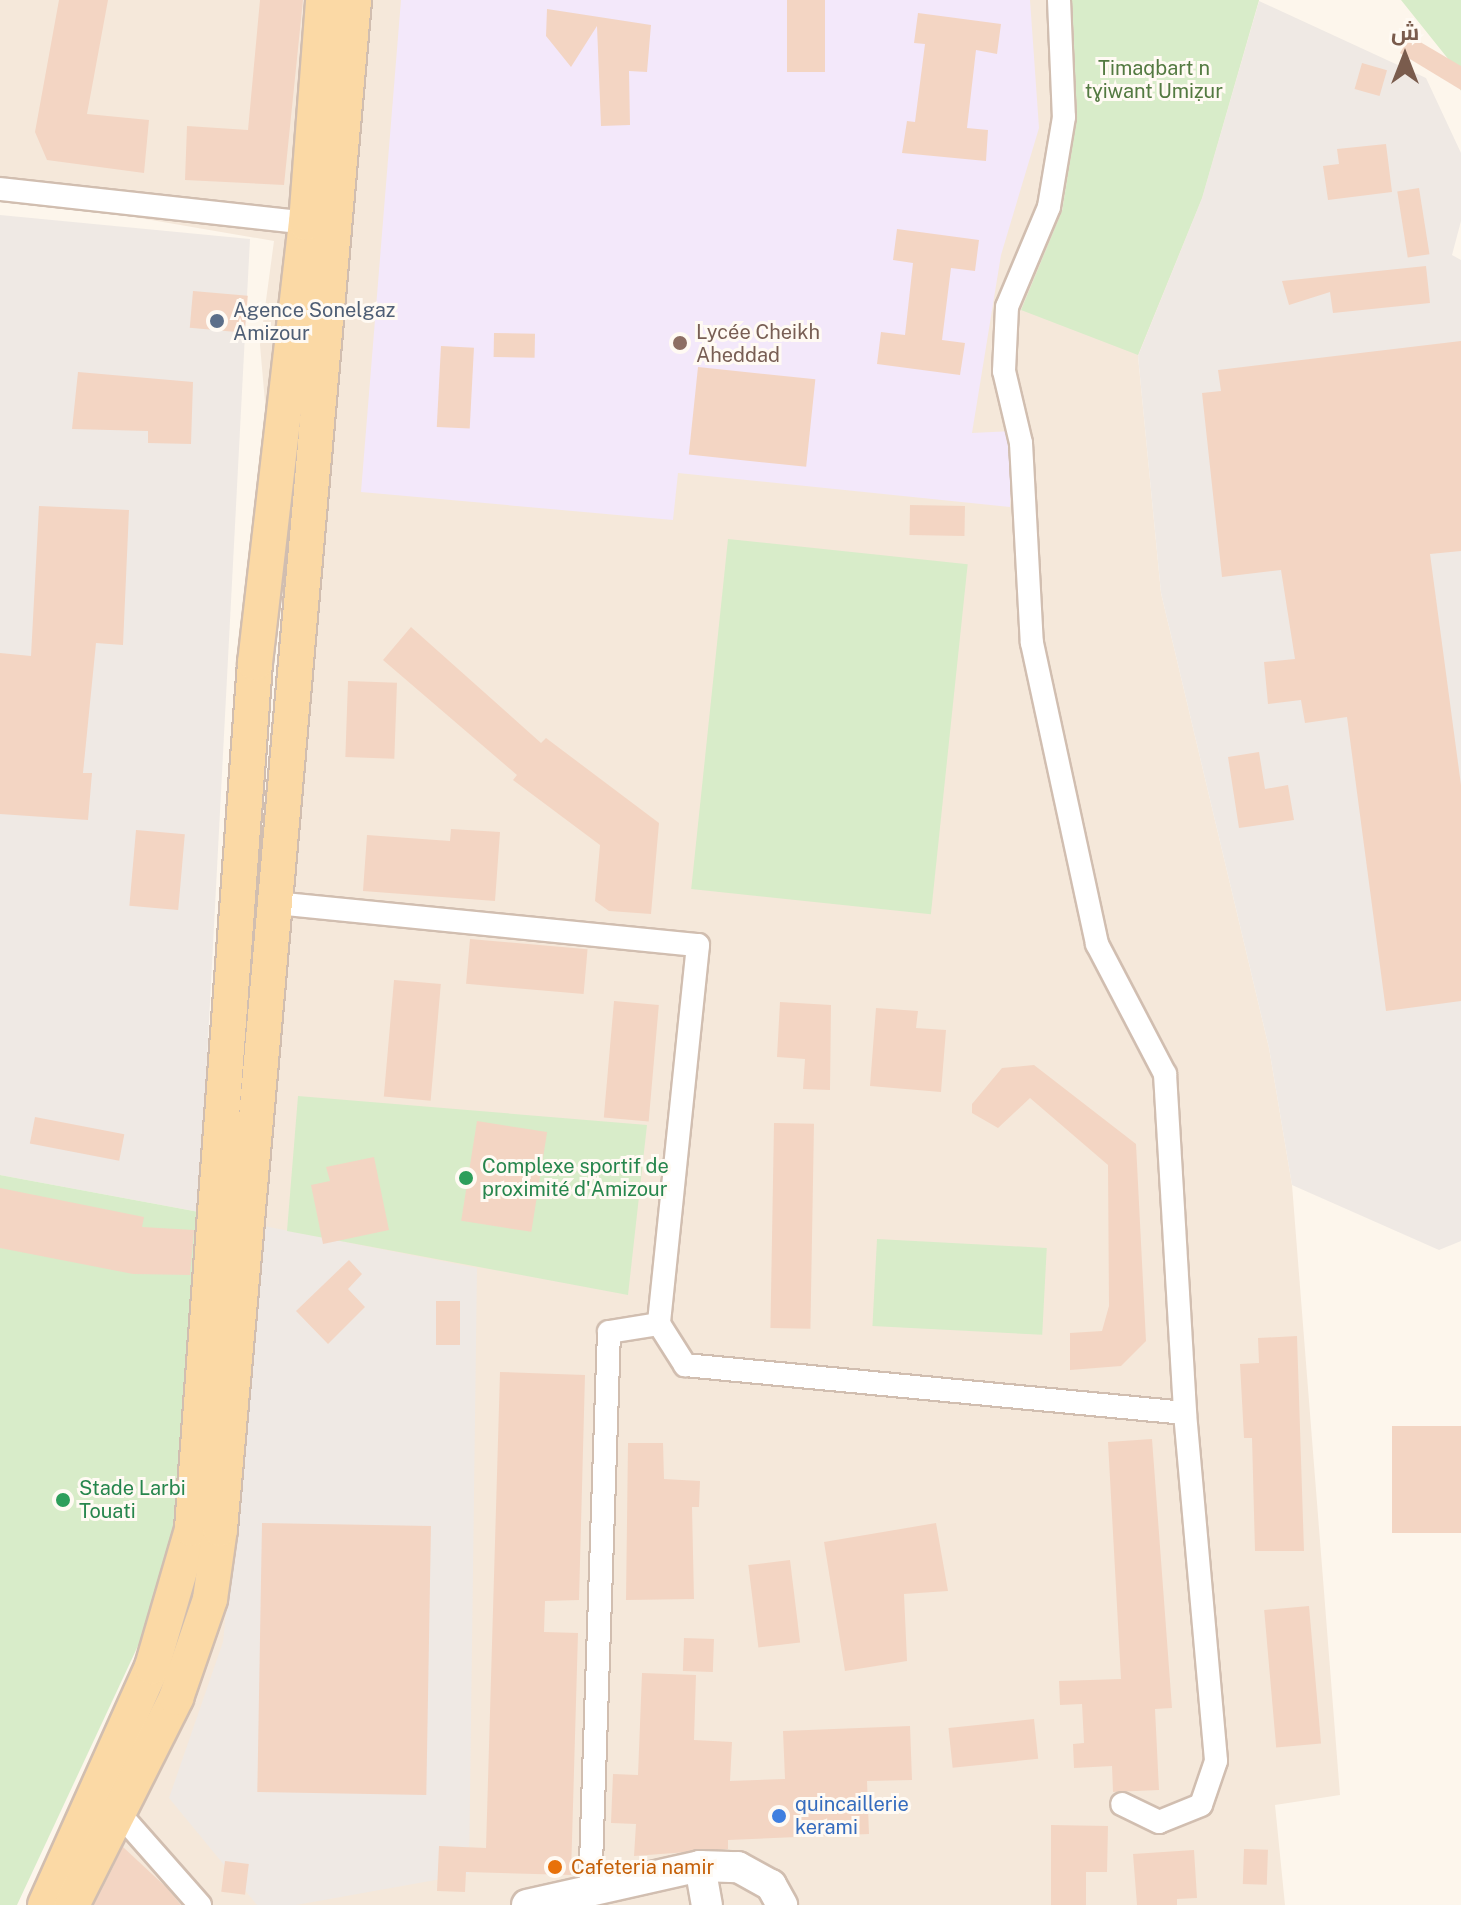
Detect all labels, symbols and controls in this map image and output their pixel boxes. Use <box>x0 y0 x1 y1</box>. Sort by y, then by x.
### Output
north arrow <box>1365 16 1445 96</box>
text: ش <box>1391 19 1419 45</box>
park label: Timaqbart n tɣiwant Umiẓur <box>1085 57 1223 104</box>
place label: Agence Sonelgaz Amizour <box>233 298 396 345</box>
marker: Agence Sonelgaz Amizour <box>208 312 226 330</box>
place label: Lycée Cheikh Aheddad <box>696 320 820 367</box>
marker: Lycée Cheikh Aheddad <box>671 334 689 352</box>
place label: Complexe sportif de proximité d'Amizour <box>482 1154 669 1201</box>
marker: Complexe sportif de proximité d'Amizour <box>457 1169 475 1187</box>
place label: Stade Larbi Touati <box>79 1476 186 1523</box>
marker: Stade Larbi Touati <box>54 1491 72 1509</box>
place label: quincaillerie kerami <box>795 1792 909 1839</box>
marker: quincaillerie kerami <box>770 1807 788 1825</box>
place label: Cafeteria namir <box>571 1855 714 1879</box>
marker: Cafeteria namir <box>546 1858 564 1876</box>

